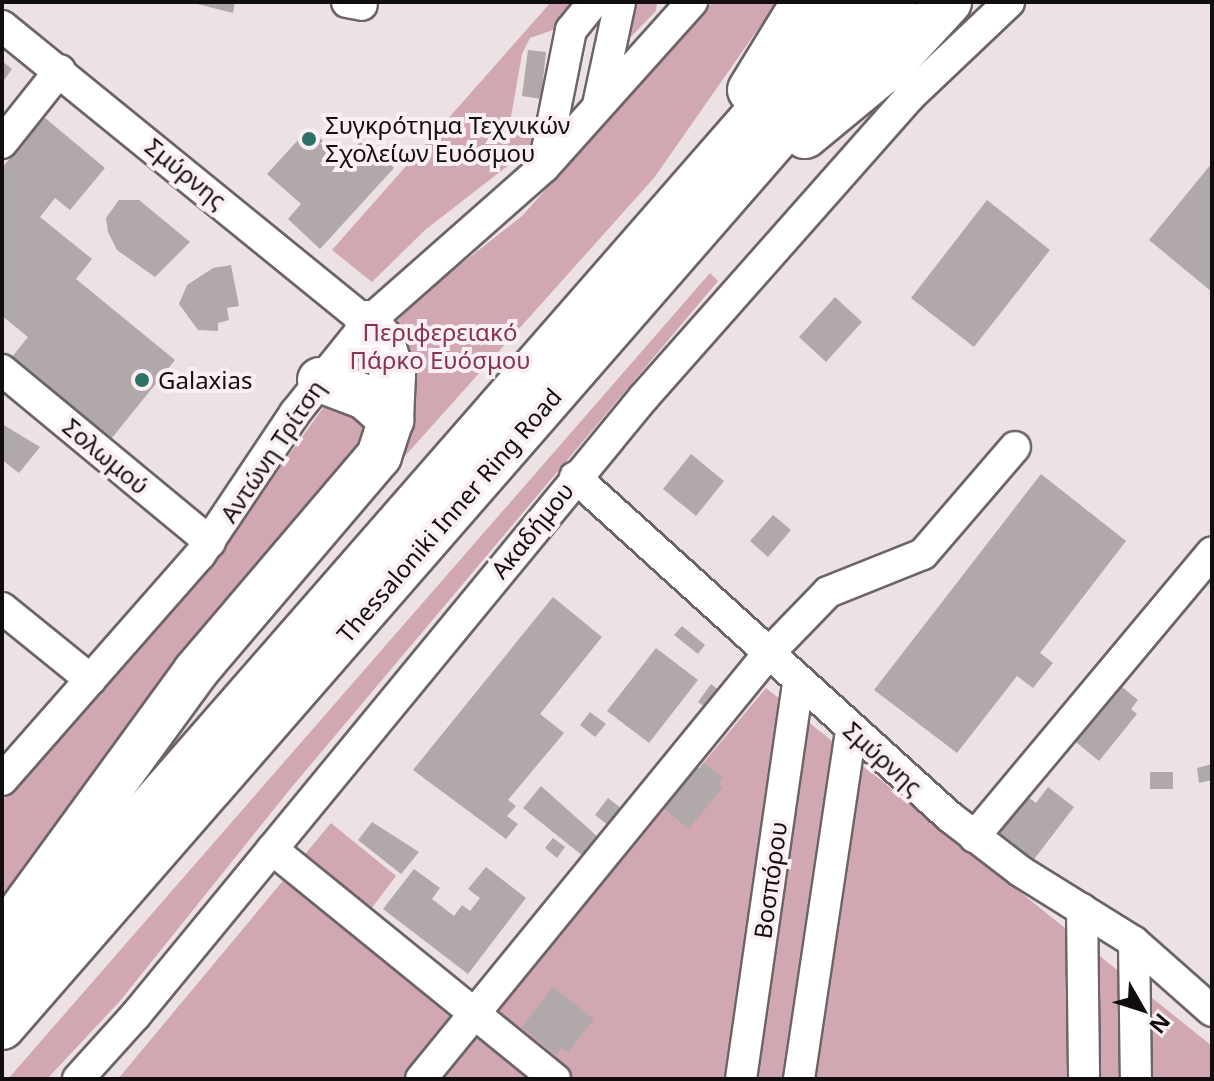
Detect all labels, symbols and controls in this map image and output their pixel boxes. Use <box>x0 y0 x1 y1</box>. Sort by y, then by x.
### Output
place label: Συγκρότημα Τεχνικών Σχολείων Ευόσμου <box>325 111 570 167</box>
marker: Συγκρότημα Τεχνικών Σχολείων Ευόσμου <box>300 130 318 148</box>
street label: Σμύρνης <box>140 132 232 214</box>
park label: Περιφερειακό Πάρκο Ευόσμου <box>349 318 531 374</box>
place label: Galaxias <box>158 366 252 394</box>
marker: Galaxias <box>133 371 151 389</box>
street label: Αντώνη Τρίτση <box>214 374 330 528</box>
street label: Thessaloniki Inner Ring Road <box>331 382 567 648</box>
street label: Σολωμού <box>57 412 155 500</box>
street label: Ακαδήμου <box>485 476 579 584</box>
street label: Σμύρνης <box>838 715 928 801</box>
street label: Βοσπόρου <box>748 820 792 940</box>
north arrow <box>1102 969 1182 1049</box>
text: N <box>1143 1008 1178 1040</box>

